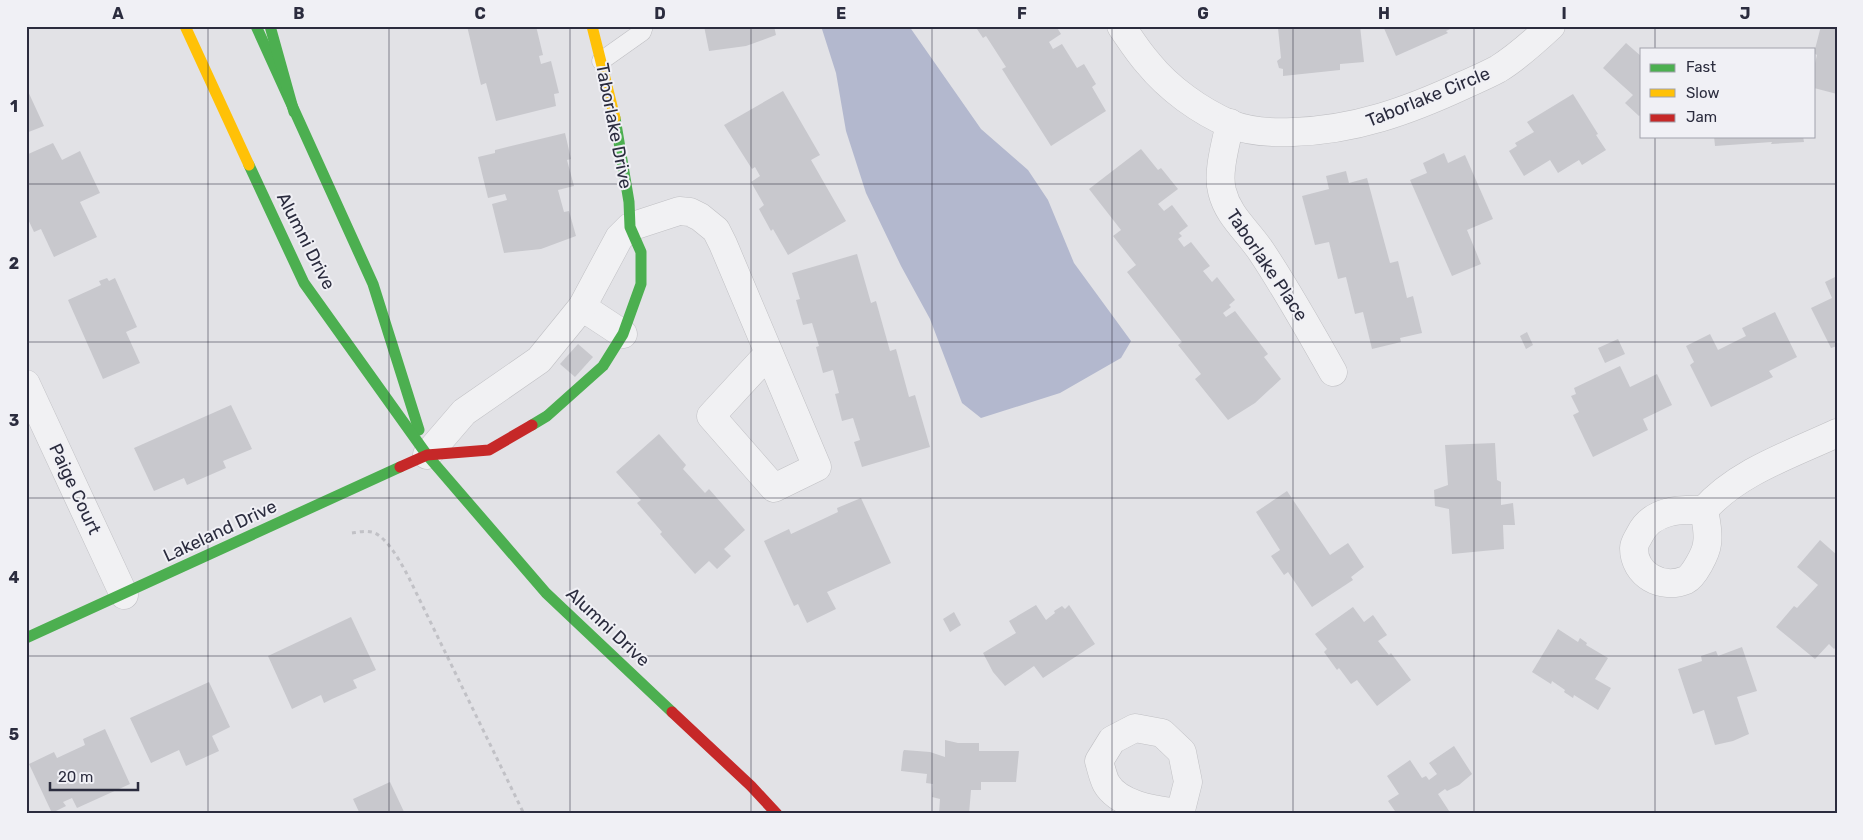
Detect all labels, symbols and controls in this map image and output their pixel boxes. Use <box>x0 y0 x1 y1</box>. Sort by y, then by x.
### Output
text: A <box>112 4 124 23</box>
text: B <box>293 4 305 23</box>
text: C <box>474 4 486 23</box>
text: D <box>654 4 666 23</box>
text: E <box>836 4 846 23</box>
text: F <box>1017 4 1027 23</box>
text: G <box>1197 4 1209 23</box>
text: H <box>1378 4 1390 23</box>
text: I <box>1561 4 1567 23</box>
text: J <box>1740 4 1750 23</box>
legend <box>1640 48 1816 138</box>
text: Fast <box>1686 58 1716 76</box>
street label: Taborlake Drive <box>591 61 637 191</box>
street label: Taborlake Circle <box>1363 62 1493 132</box>
text: Slow <box>1686 84 1719 102</box>
text: 1 <box>10 97 18 116</box>
text: Jam <box>1686 108 1717 126</box>
street label: Alumni Drive <box>272 189 340 293</box>
street label: Taborlake Place <box>1222 205 1312 325</box>
text: 2 <box>9 254 19 273</box>
text: 3 <box>9 411 19 430</box>
street label: Paige Court <box>44 440 106 538</box>
street label: Lakeland Drive <box>160 495 280 567</box>
text: 4 <box>9 568 20 587</box>
street label: Alumni Drive <box>562 583 654 671</box>
text: 5 <box>9 725 19 744</box>
scale bar <box>50 760 138 792</box>
text: 20 m <box>58 768 93 786</box>

